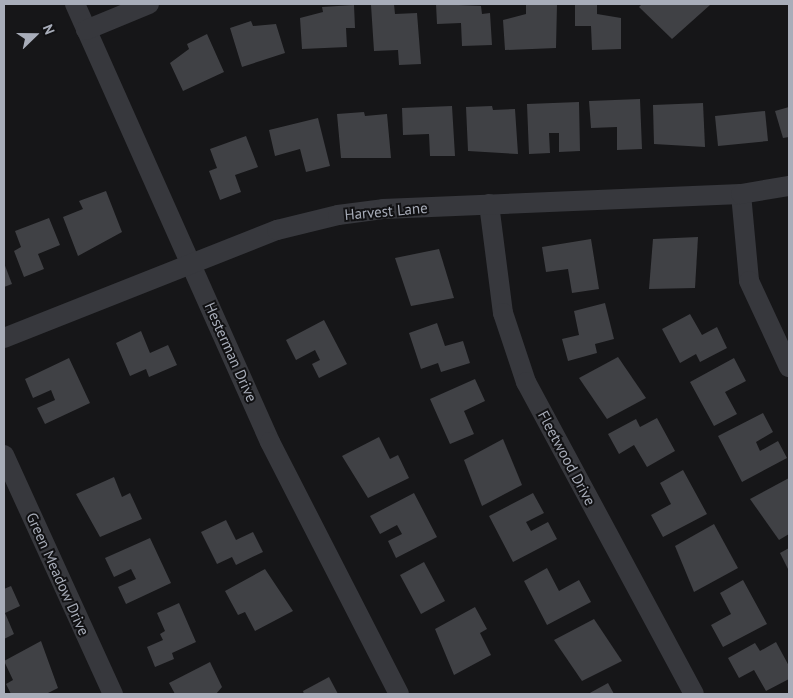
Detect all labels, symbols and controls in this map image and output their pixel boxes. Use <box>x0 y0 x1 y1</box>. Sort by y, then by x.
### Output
north arrow <box>10 10 60 60</box>
text: N <box>39 22 59 37</box>
street label: Harvest Lane <box>344 198 428 224</box>
street label: Hesterman Drive <box>201 299 261 405</box>
street label: Fleetwood Drive <box>534 407 600 509</box>
street label: Green Meadow Drive <box>23 510 93 638</box>

